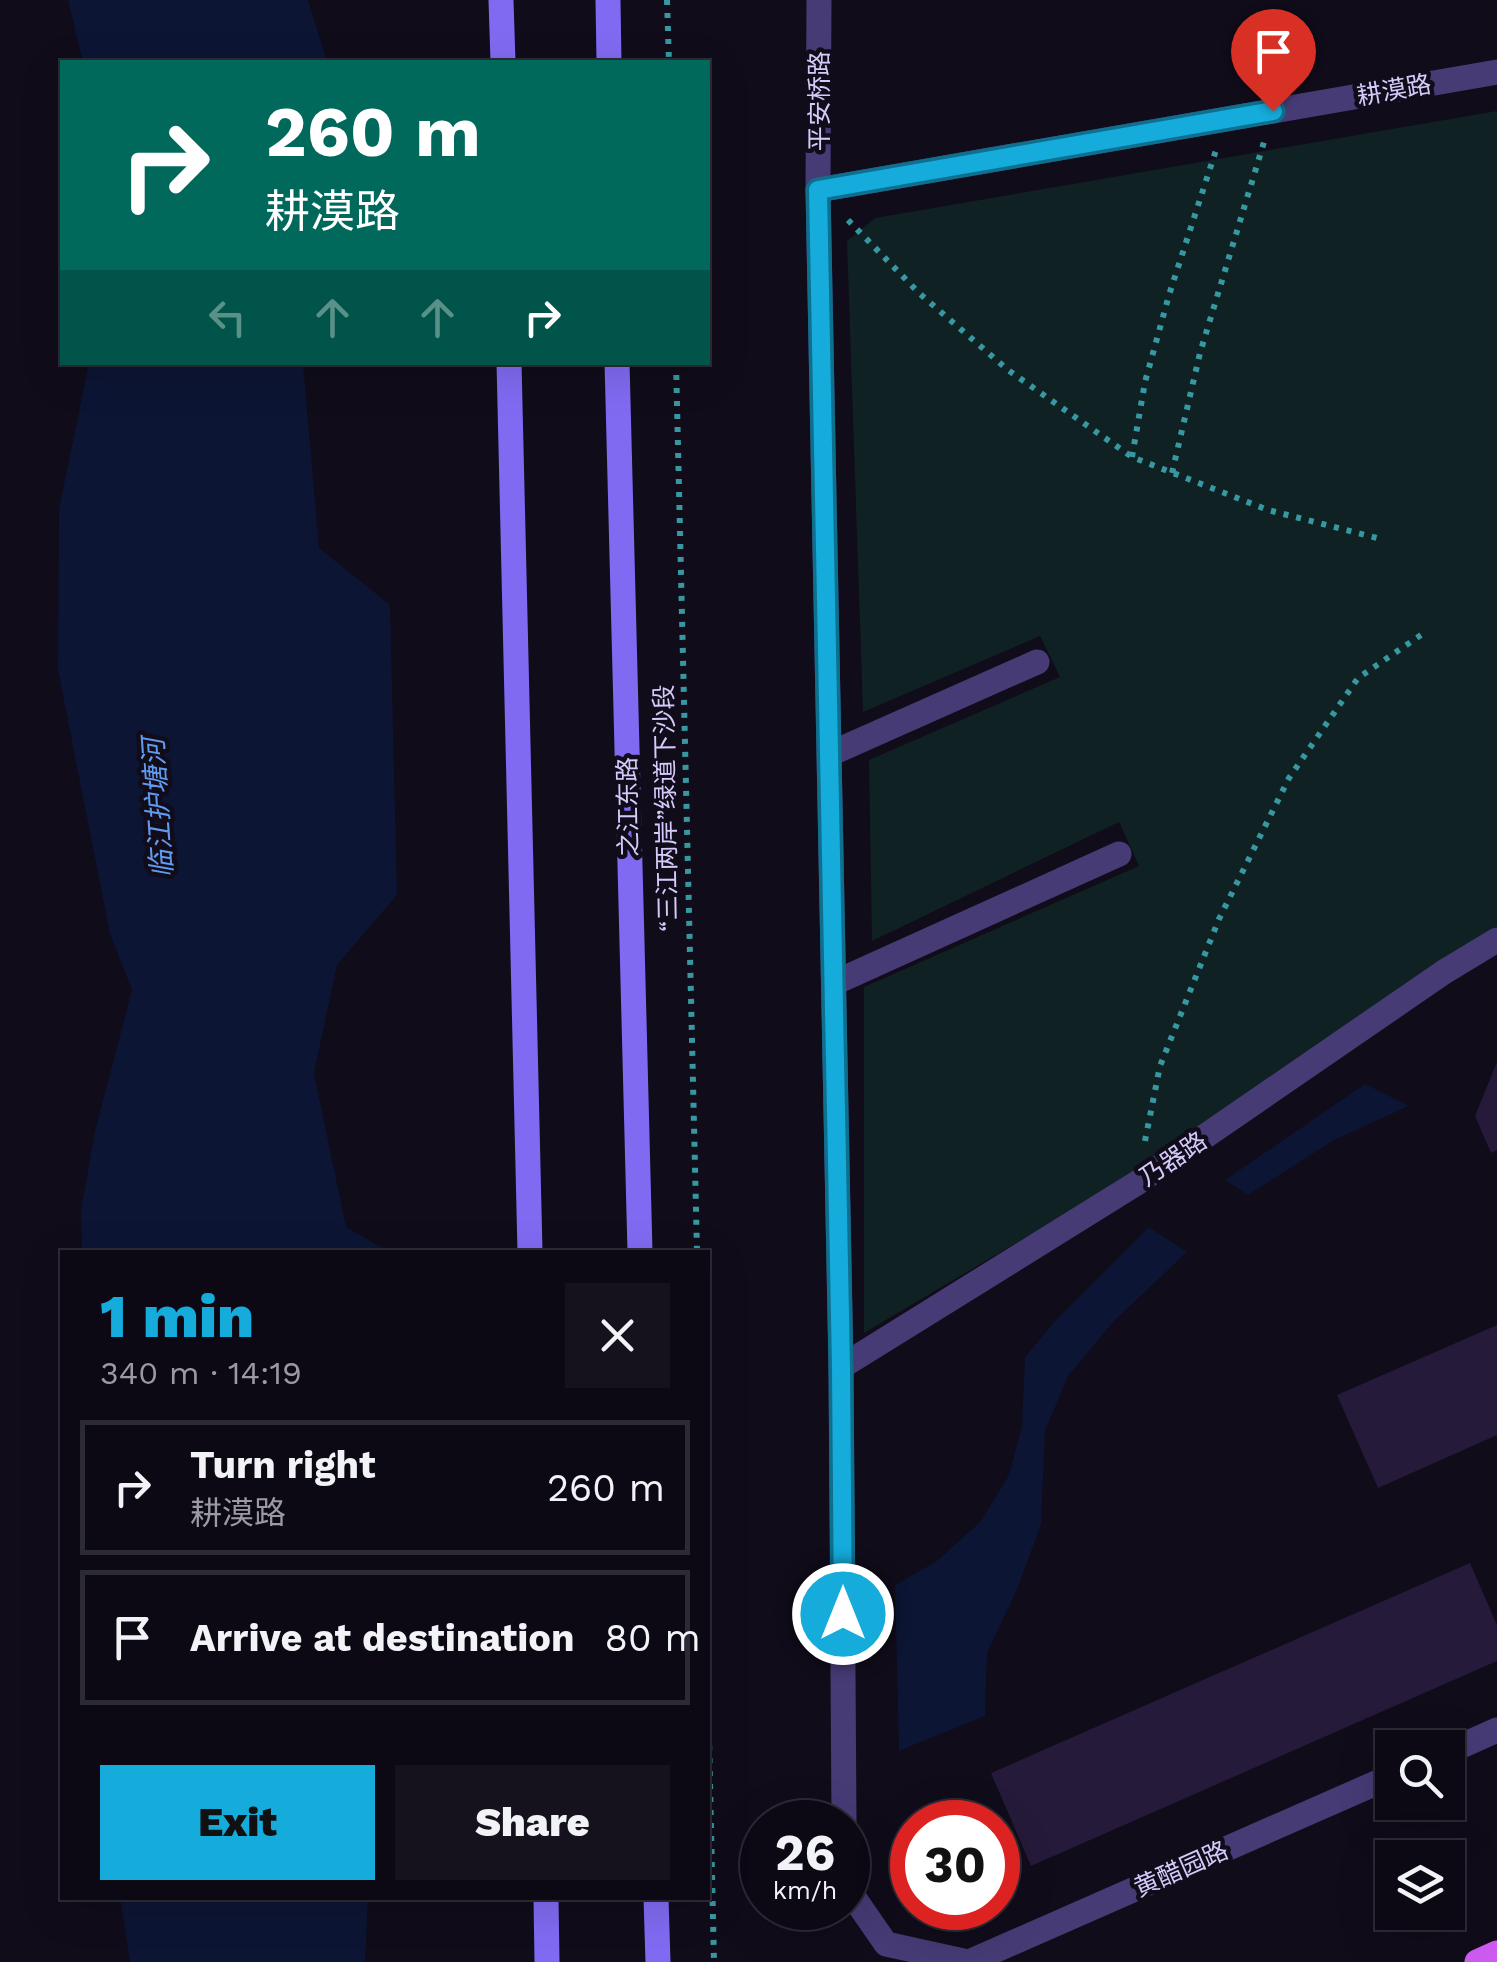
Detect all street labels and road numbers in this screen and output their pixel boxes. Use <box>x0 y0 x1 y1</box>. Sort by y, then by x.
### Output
street label: 平安桥路 <box>805 51 834 151</box>
street label: 耕漠路 <box>1355 69 1433 111</box>
street label: “三江两岸”绿道下沙段 <box>649 684 683 932</box>
street label: 之江东路 <box>613 757 643 857</box>
street label: 乃器路 <box>1134 1126 1212 1192</box>
street label: 黄醋园路 <box>1129 1835 1233 1903</box>

